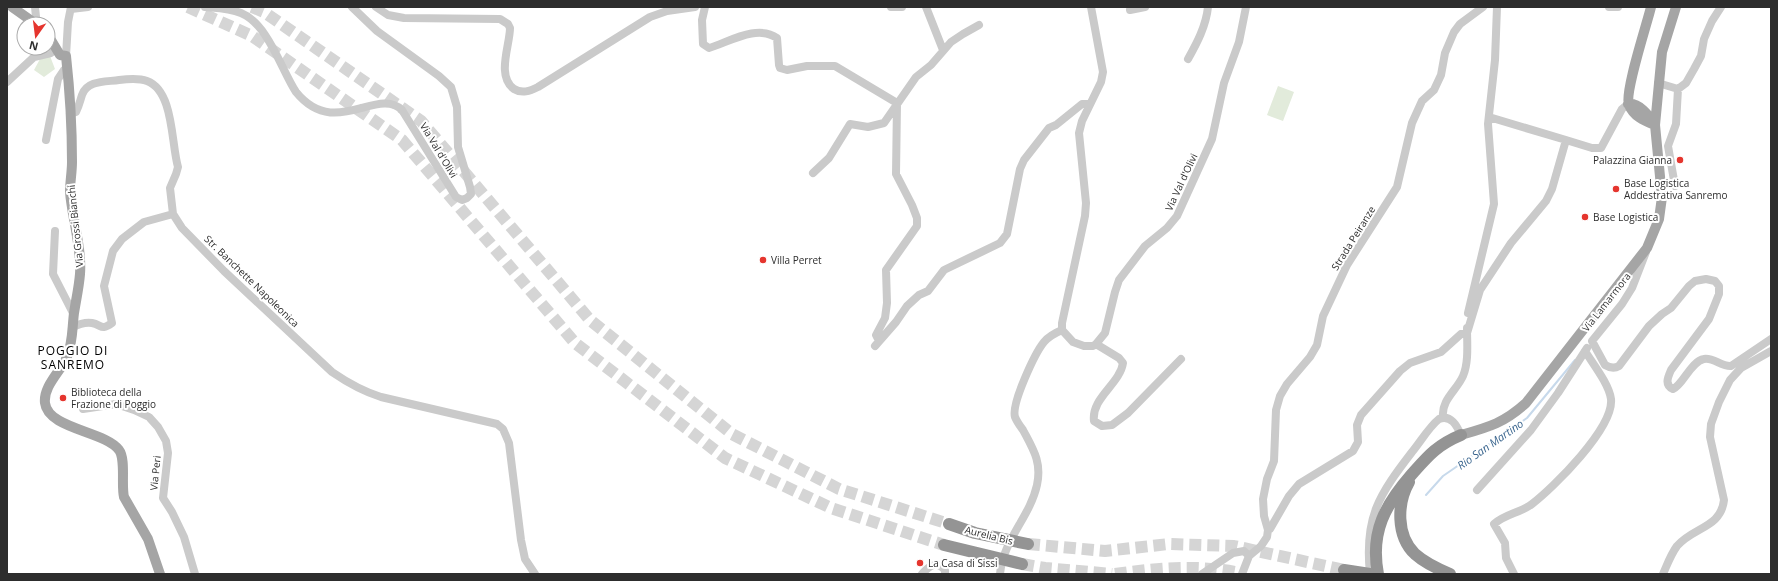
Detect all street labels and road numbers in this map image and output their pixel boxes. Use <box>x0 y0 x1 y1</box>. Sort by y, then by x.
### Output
street label: Via Val d'Olivi <box>417 120 461 180</box>
street label: Via Val d'Olivi <box>1162 151 1200 213</box>
street label: Via Grossi Bianchi <box>64 184 86 268</box>
street label: Strada Peiranze <box>1328 203 1379 273</box>
street label: Str. Banchette Napoleonica <box>202 232 302 330</box>
street label: Via Lamarmora <box>1579 270 1633 334</box>
street label: Via Peri <box>146 455 164 491</box>
street label: Aurelia Bis <box>963 522 1015 548</box>

